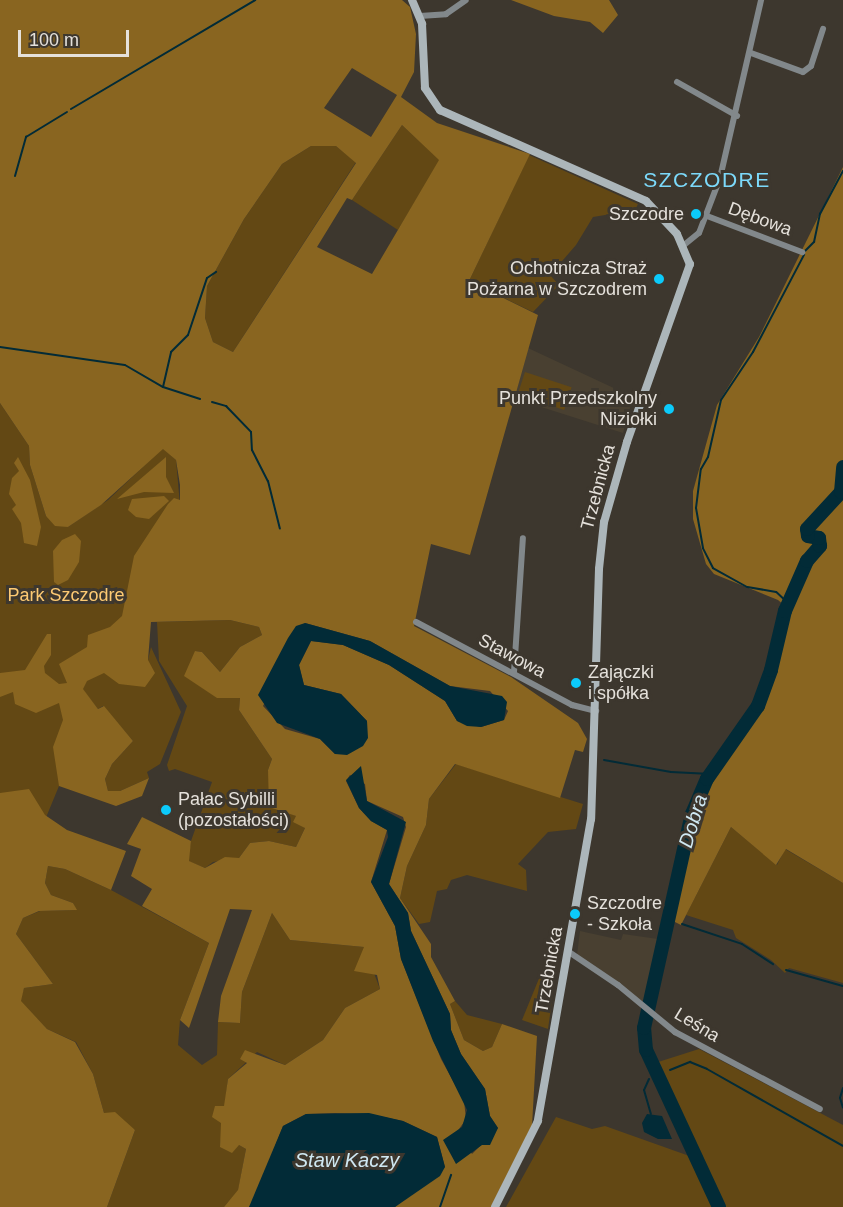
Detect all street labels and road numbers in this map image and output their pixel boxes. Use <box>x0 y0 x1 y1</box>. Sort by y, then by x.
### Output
street label: Dębowa <box>725 198 795 240</box>
street label: Trzebnicka <box>576 442 620 532</box>
street label: Stawowa <box>475 629 549 683</box>
street label: Trzebnicka <box>531 925 567 1015</box>
street label: Leśna <box>670 1003 724 1047</box>

